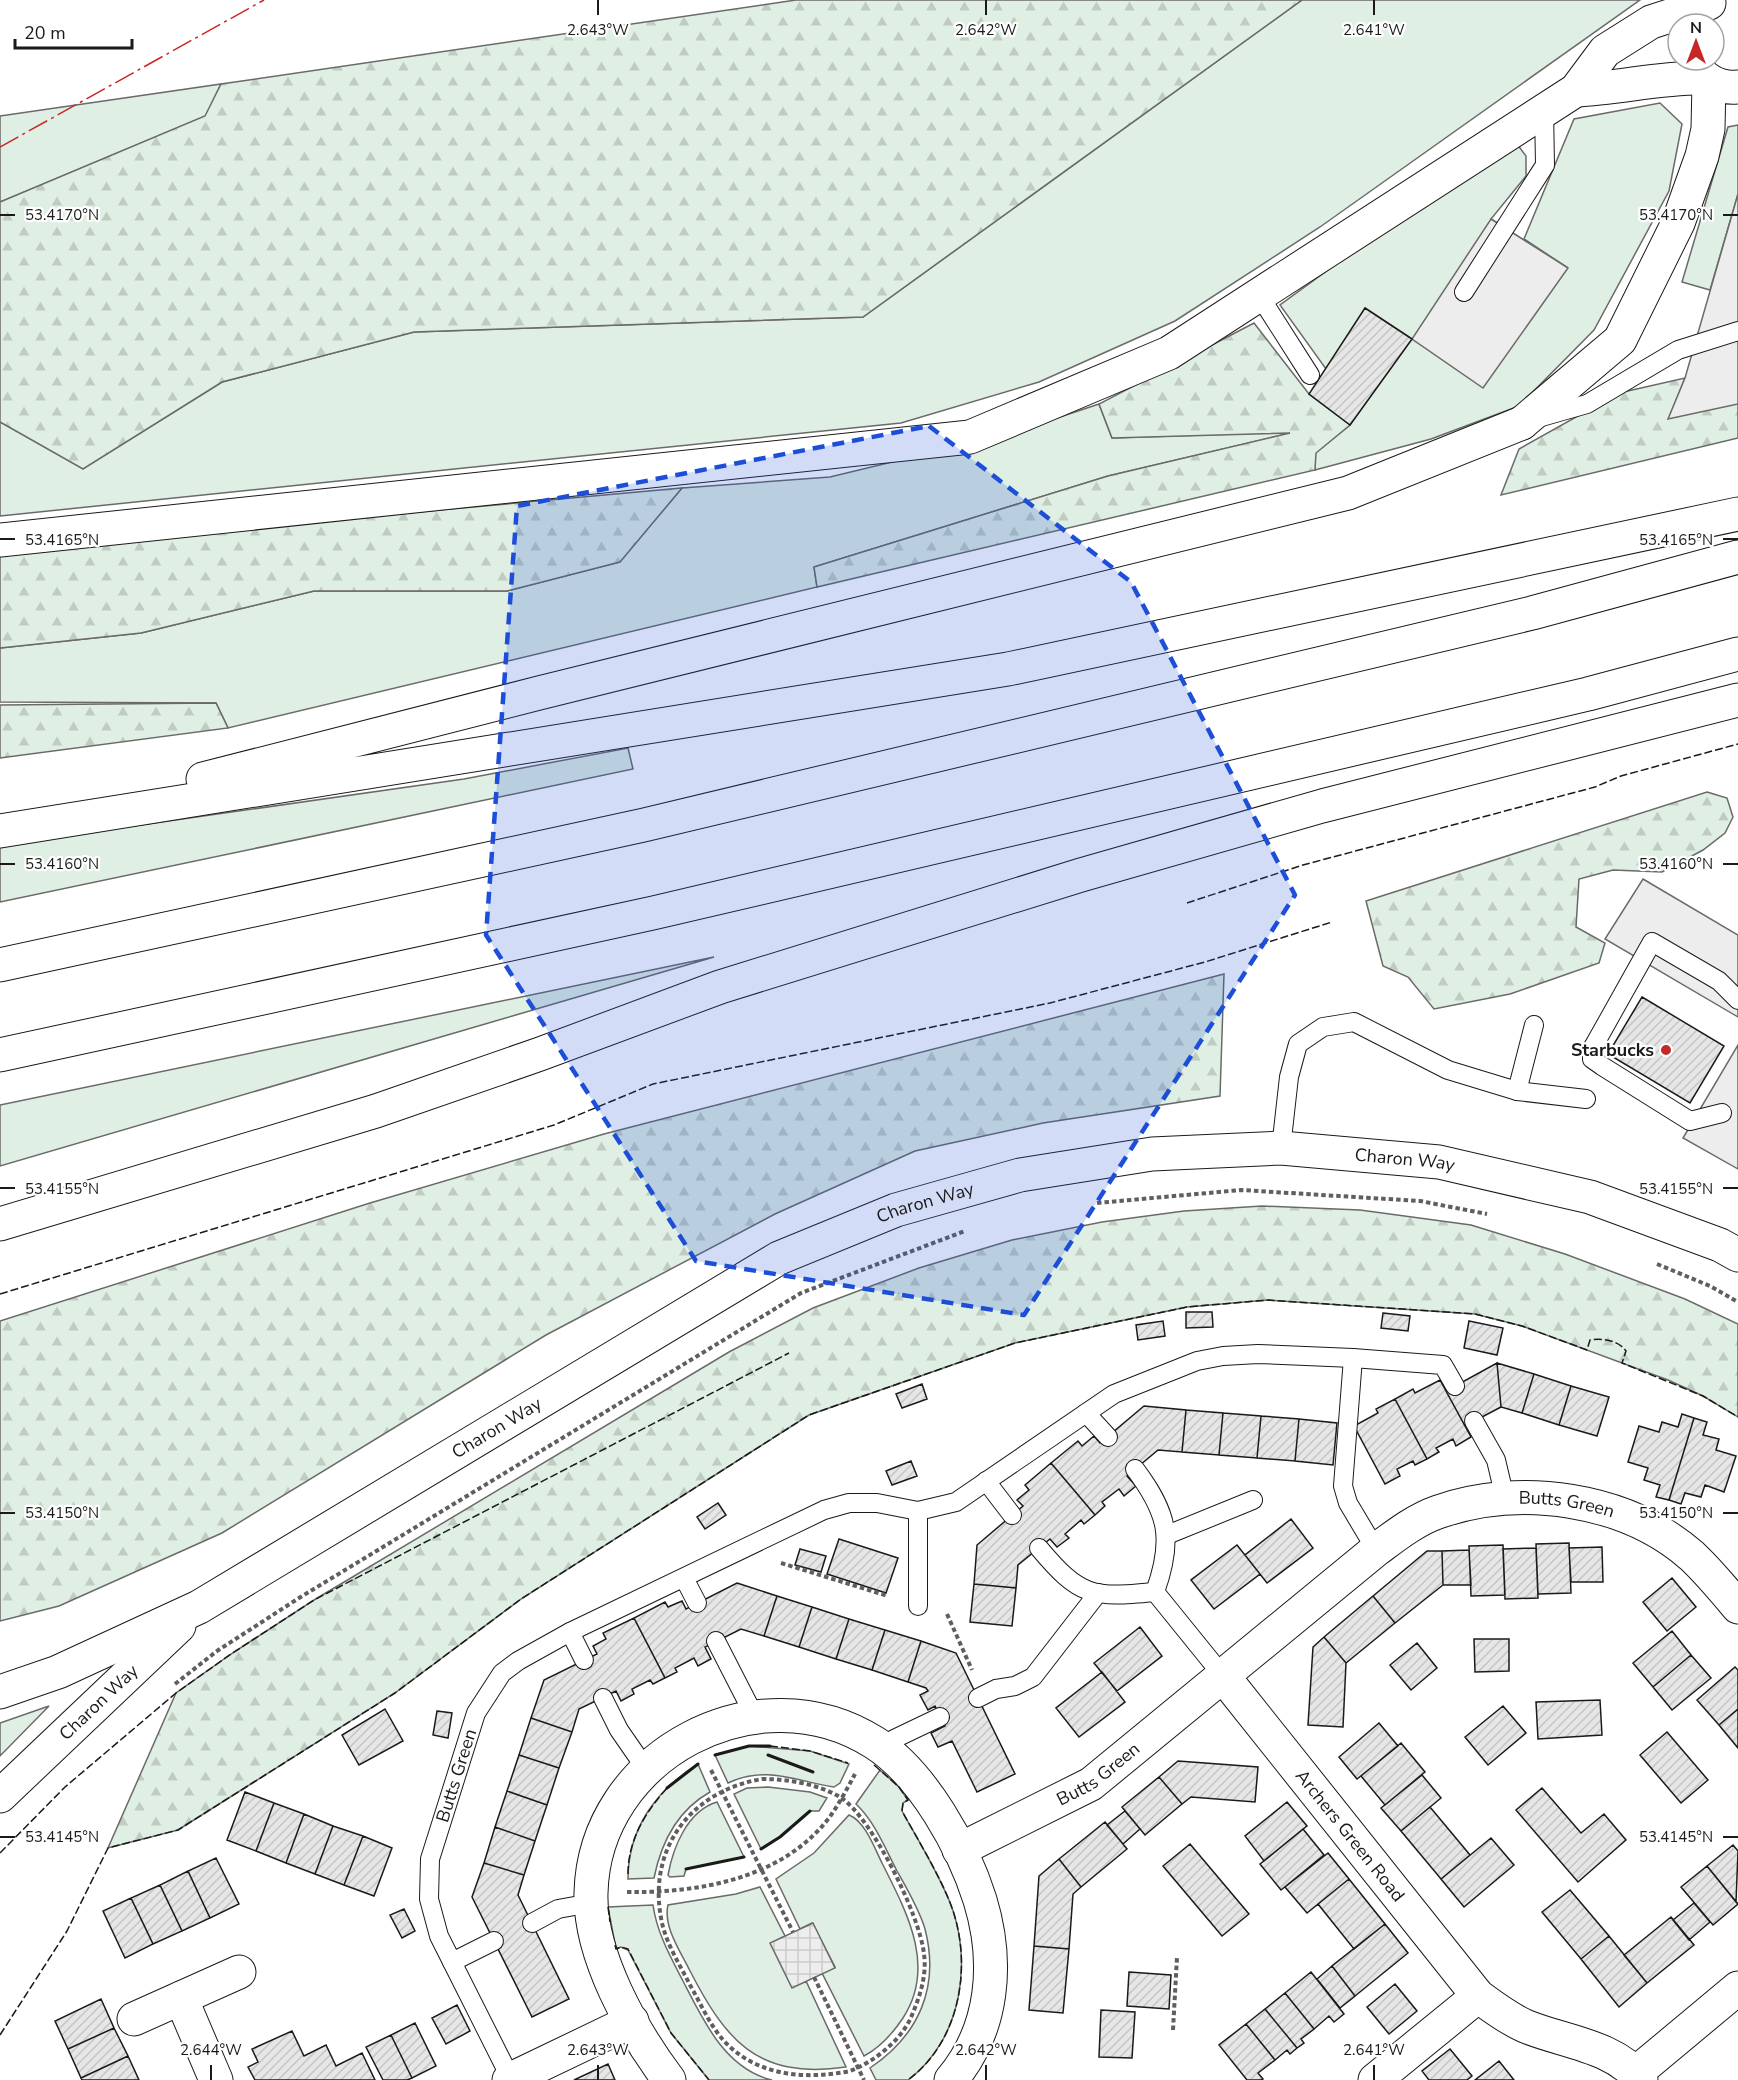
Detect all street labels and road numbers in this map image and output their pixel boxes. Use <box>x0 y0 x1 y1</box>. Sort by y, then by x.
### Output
street label: Charon Way <box>1354 1143 1458 1177</box>
street label: Charon Way <box>873 1176 977 1229</box>
street label: Charon Way <box>447 1391 547 1464</box>
street label: Butts Green <box>1519 1486 1618 1523</box>
street label: Charon Way <box>54 1658 144 1746</box>
street label: Butts Green <box>430 1726 482 1825</box>
street label: Butts Green <box>1053 1737 1145 1811</box>
street label: Archers Green Road <box>1290 1764 1410 1907</box>

